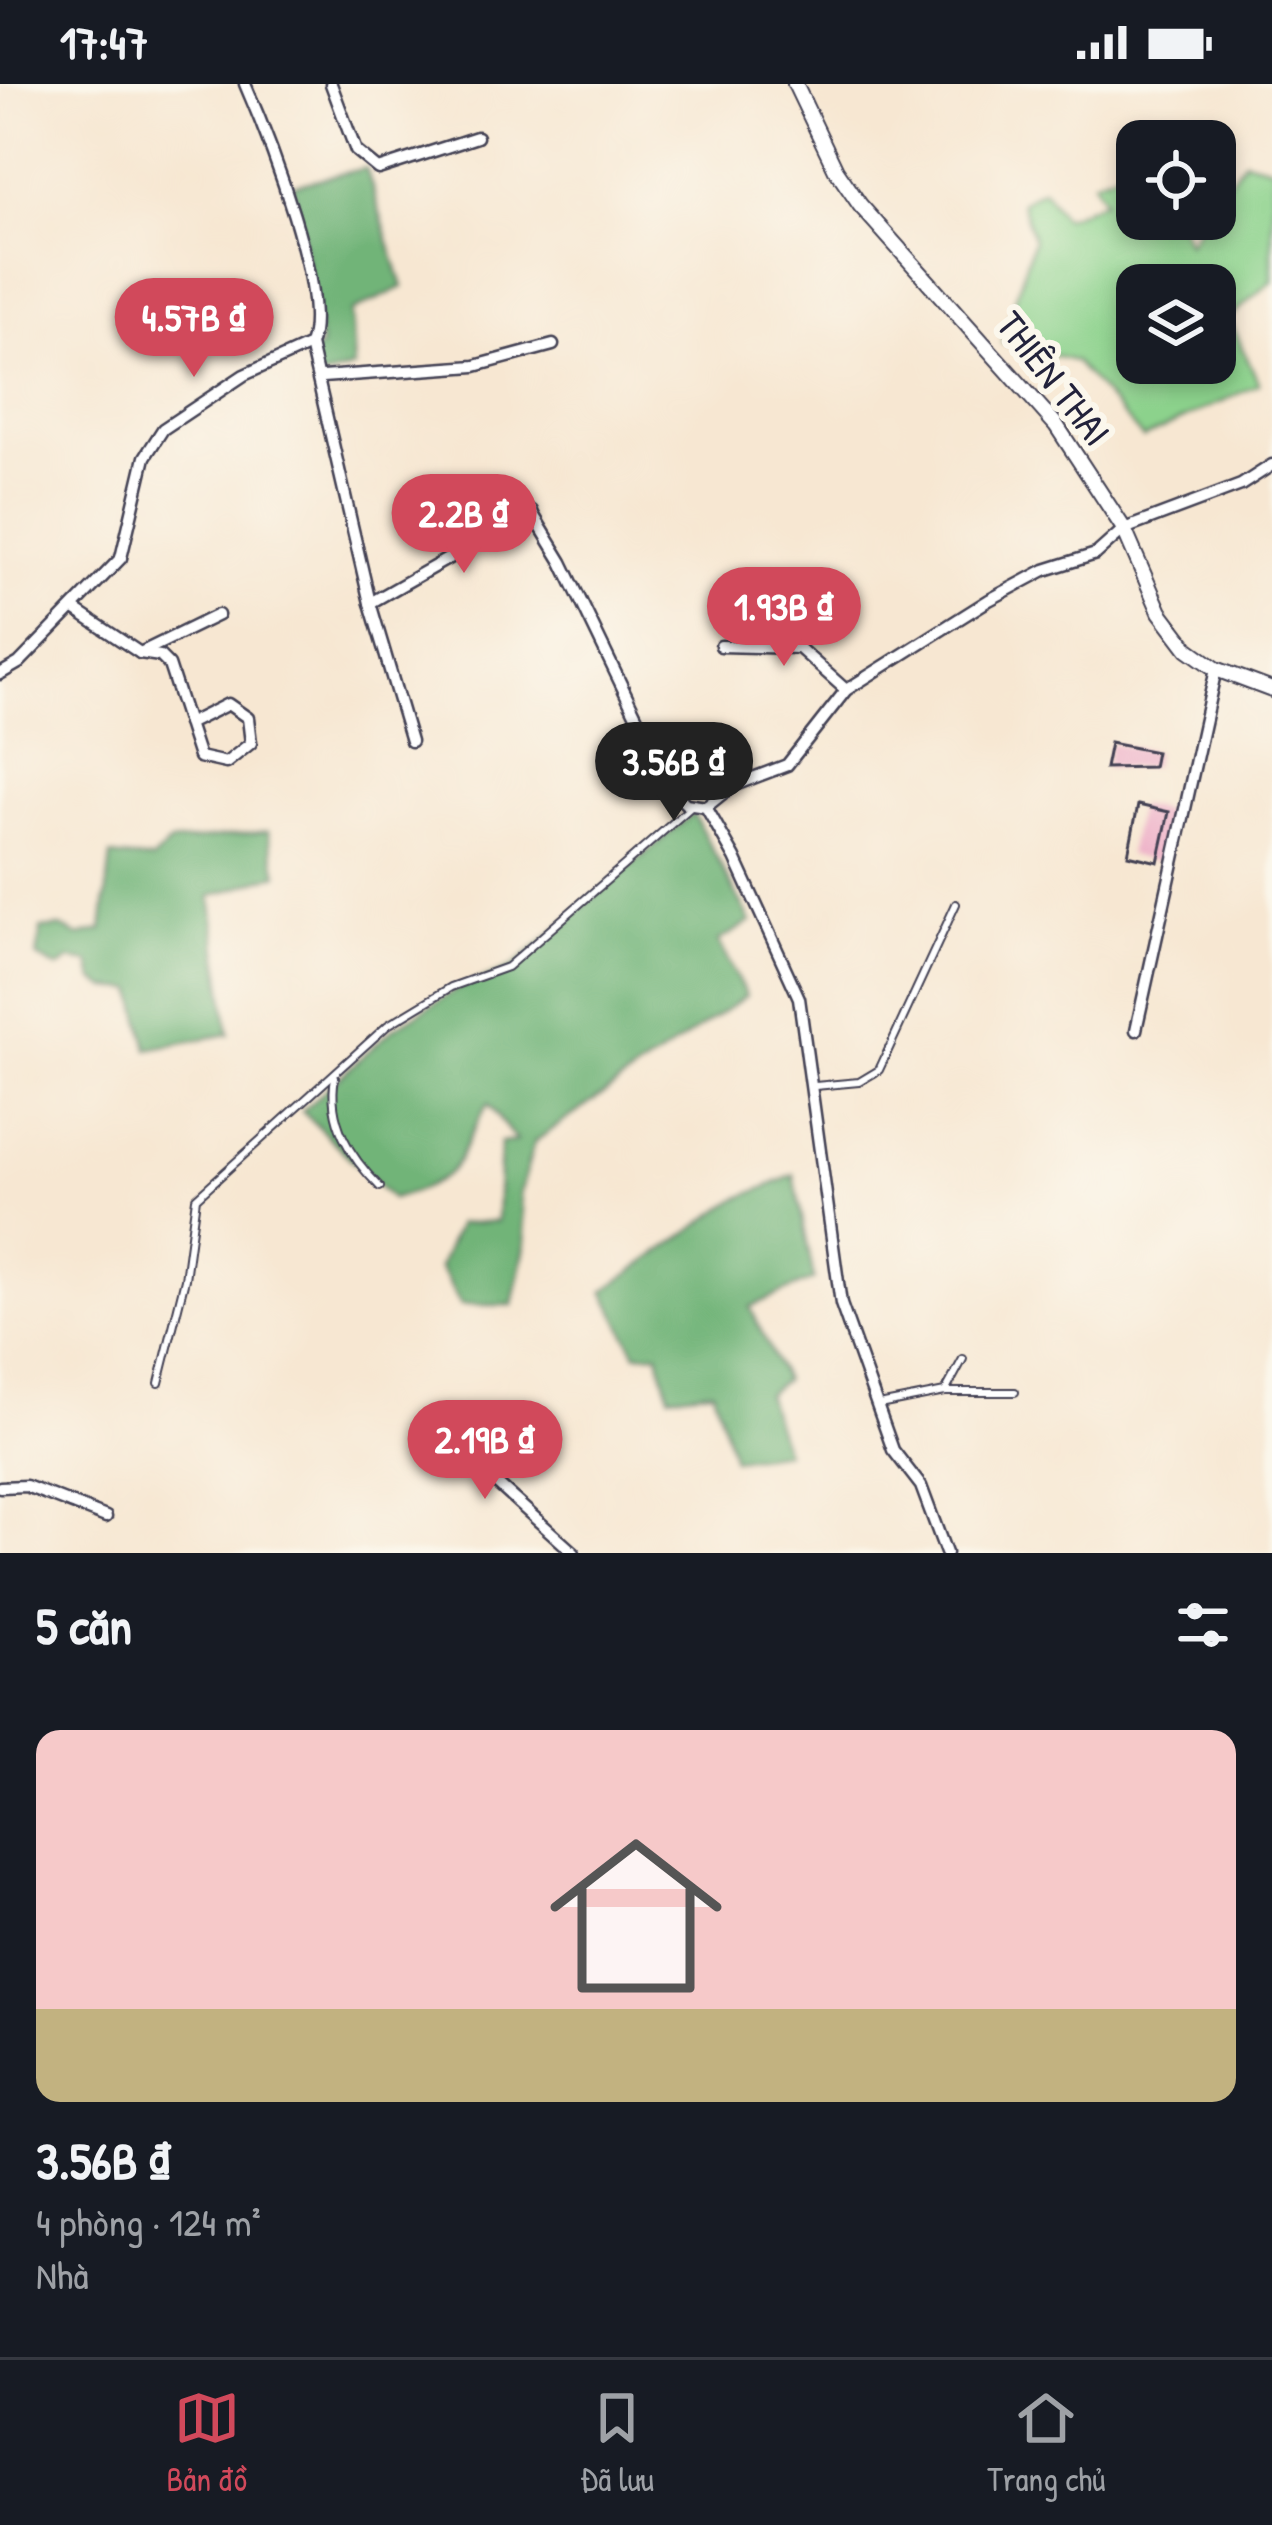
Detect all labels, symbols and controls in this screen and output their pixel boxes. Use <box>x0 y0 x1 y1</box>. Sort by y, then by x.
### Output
text: 17:47 <box>60 12 148 73</box>
map controls <box>1116 120 1236 384</box>
button: locate <box>1116 120 1236 240</box>
button: layers <box>1116 264 1236 384</box>
pin: 4.57B ₫ <box>83 278 305 380</box>
text: 4.57B ₫ <box>142 290 246 343</box>
street label: THIÊN THAI <box>985 299 1124 456</box>
pin: 2.2B ₫ <box>366 474 562 576</box>
text: 2.2B ₫ <box>419 486 509 539</box>
pin: 1.93B ₫ <box>673 567 895 669</box>
text: 1.93B ₫ <box>734 579 834 632</box>
pin: 3.56B ₫ <box>563 722 785 824</box>
text: 3.56B ₫ <box>622 734 726 787</box>
pin: 2.19B ₫ <box>374 1400 596 1502</box>
text: 2.19B ₫ <box>435 1412 535 1465</box>
text: 5 căn <box>36 1591 132 1660</box>
icon: filters <box>1170 1592 1236 1658</box>
icon: home <box>528 1808 744 2024</box>
text: 3.56B ₫ <box>36 2126 172 2195</box>
text: 4 phòng · 124 m² <box>36 2195 261 2248</box>
text: Nhà <box>36 2248 88 2301</box>
tab: Bản đồ <box>167 2385 247 2501</box>
tab: Đã lưu <box>580 2385 654 2501</box>
tab: Trang chủ <box>987 2385 1105 2501</box>

